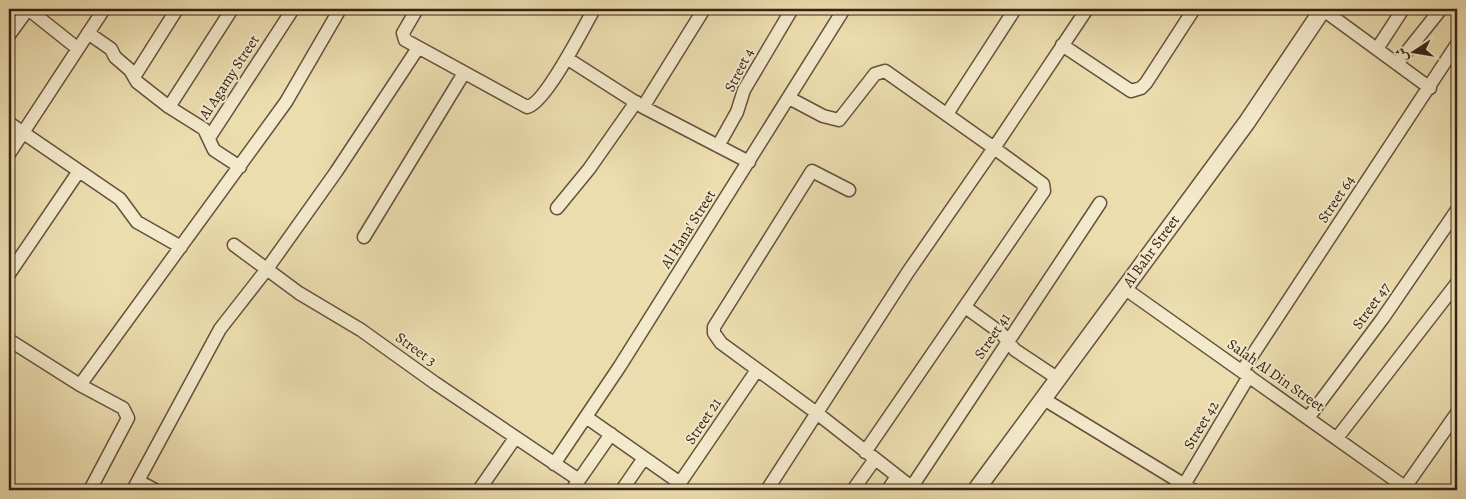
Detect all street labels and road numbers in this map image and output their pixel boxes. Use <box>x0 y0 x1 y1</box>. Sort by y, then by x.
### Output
street label: Al Agamy Street <box>194 31 264 124</box>
street label: Street 4 <box>719 44 759 95</box>
street label: Street 64 <box>1313 171 1359 227</box>
street label: Al Hana' Street <box>655 186 720 273</box>
street label: Al Bahr Street <box>1117 211 1184 292</box>
street label: Street 47 <box>1347 278 1395 333</box>
street label: Street 41 <box>969 309 1015 363</box>
street label: Street 3 <box>391 327 441 371</box>
street label: Salah Al Din Street <box>1223 334 1329 416</box>
street label: Street 21 <box>680 394 726 448</box>
street label: Street 42 <box>1179 397 1223 453</box>

